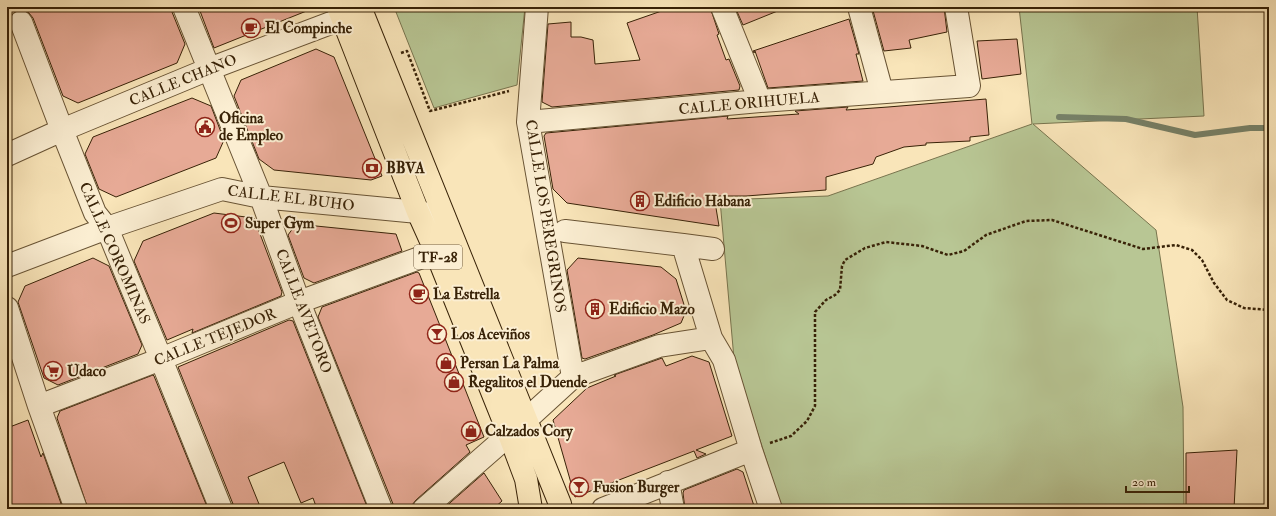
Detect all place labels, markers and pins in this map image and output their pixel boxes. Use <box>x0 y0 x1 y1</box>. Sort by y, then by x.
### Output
cafe icon: El Compinche <box>240 17 262 39</box>
place label: El Compinche <box>265 19 353 39</box>
place label: Oficina de Empleo <box>219 109 284 146</box>
public building icon: Oficina de Empleo <box>194 116 216 138</box>
bank icon: BBVA <box>361 157 383 179</box>
place label: BBVA <box>386 159 425 178</box>
building icon: Edificio Habana <box>629 190 651 212</box>
place label: Edificio Habana <box>654 192 751 211</box>
sports icon: Super Gym <box>220 212 242 234</box>
place label: Super Gym <box>245 214 315 234</box>
cafe icon: La Estrella <box>408 283 430 305</box>
place label: La Estrella <box>433 285 501 304</box>
building icon: Edificio Mazo <box>584 298 606 320</box>
place label: Edificio Mazo <box>609 300 696 319</box>
bar icon: Los Aceviños <box>426 323 448 345</box>
place label: Los Aceviños <box>451 325 530 344</box>
shop icon: Persan La Palma <box>435 352 457 374</box>
place label: Persan La Palma <box>460 354 560 373</box>
supermarket icon: Udaco <box>42 360 64 382</box>
place label: Udaco <box>67 362 107 381</box>
shop icon: Regalitos el Duende <box>443 371 465 393</box>
place label: Regalitos el Duende <box>468 373 588 393</box>
shop icon: Calzados Cory <box>460 420 482 442</box>
place label: Calzados Cory <box>485 422 574 442</box>
bar icon: Fusion Burger <box>568 476 590 498</box>
place label: Fusion Burger <box>593 478 680 498</box>

